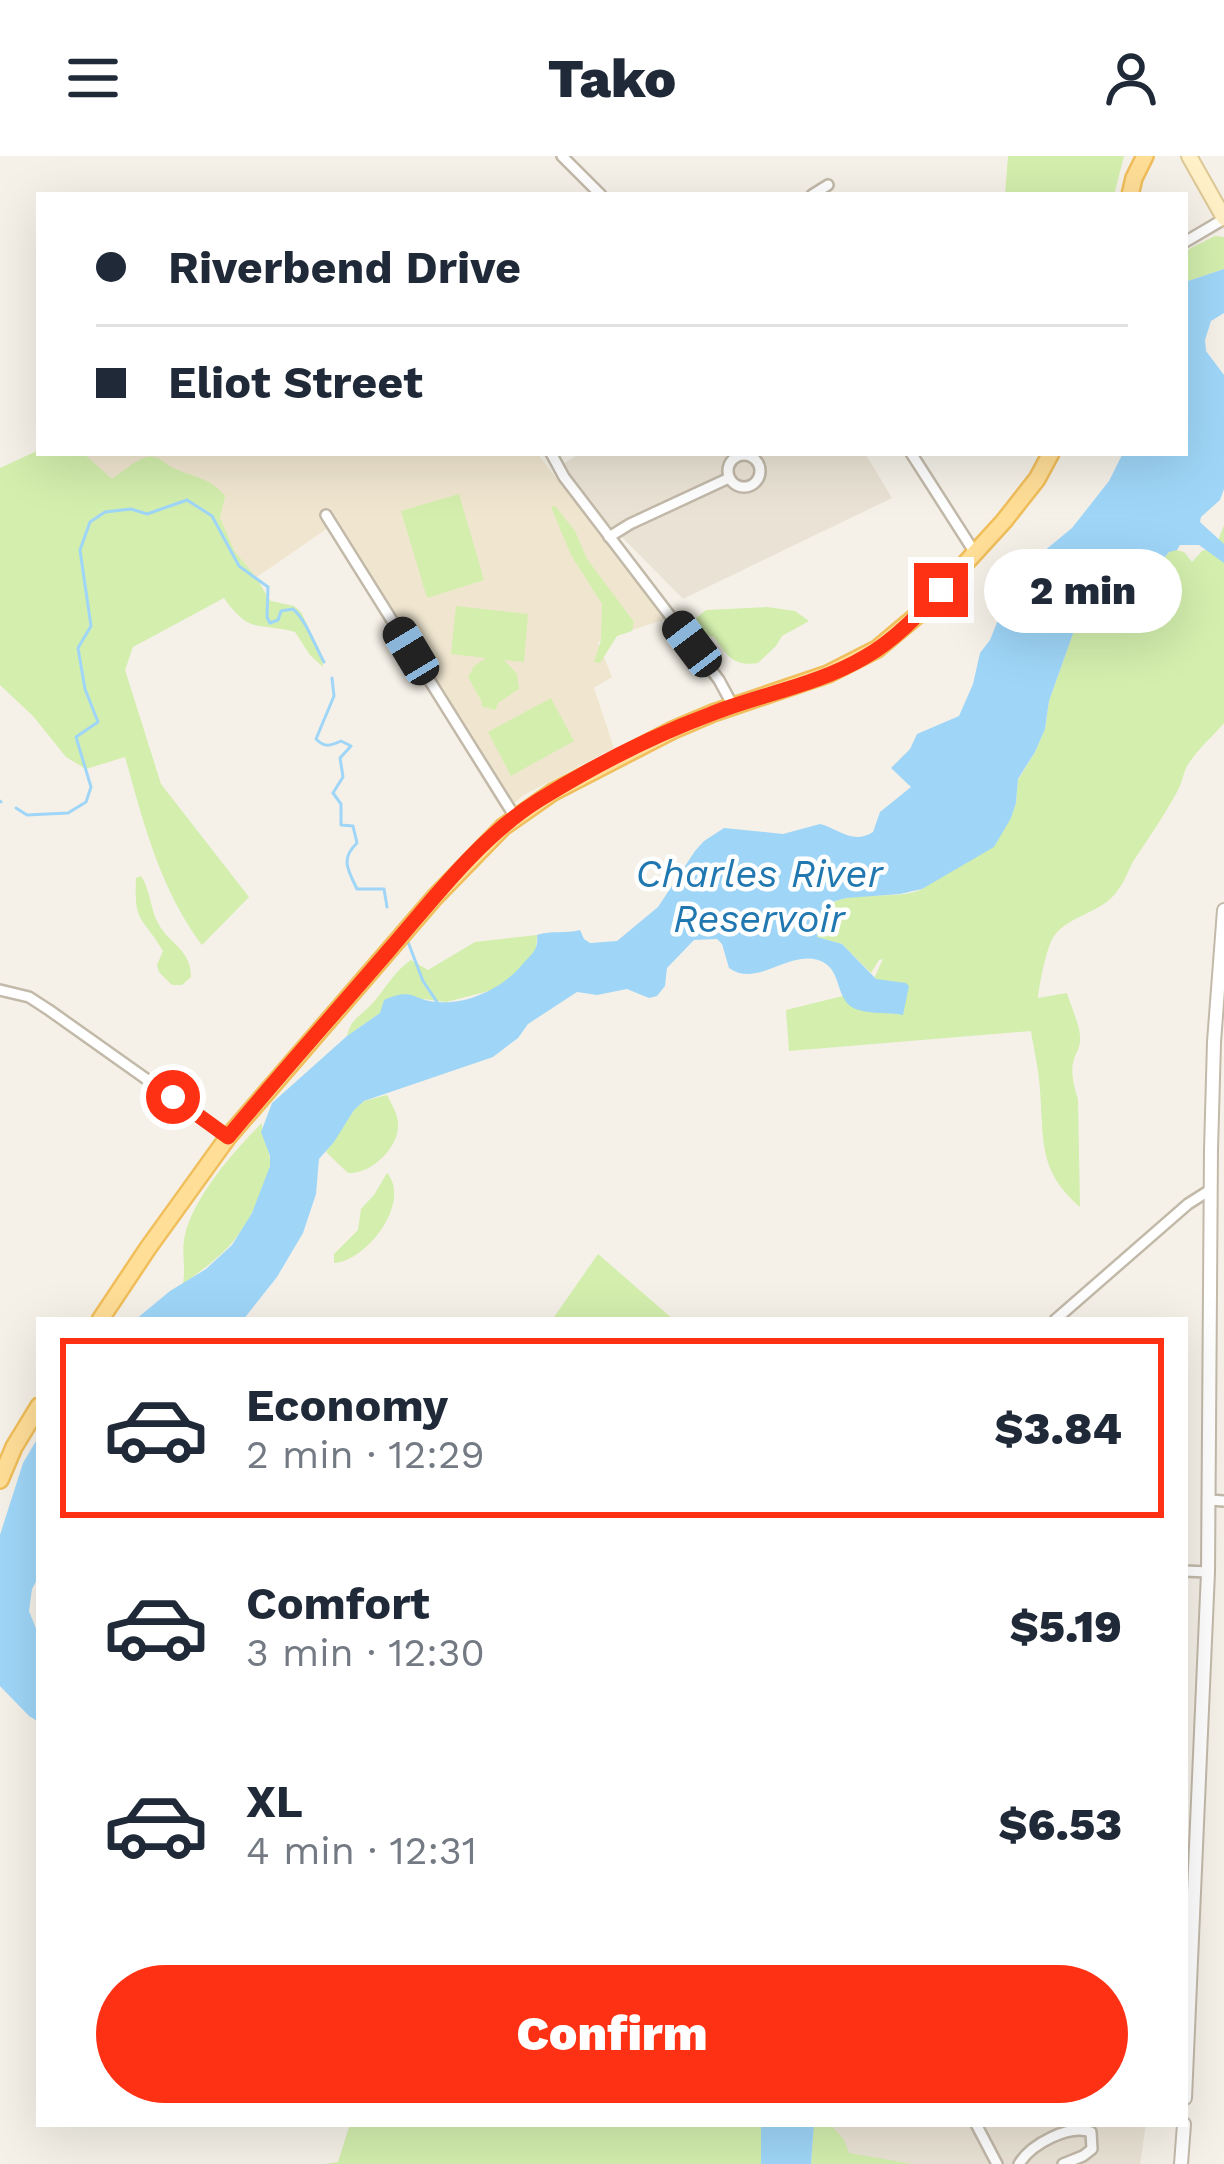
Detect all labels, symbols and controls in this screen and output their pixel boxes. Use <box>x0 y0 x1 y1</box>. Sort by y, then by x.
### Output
icon: menu <box>60 45 126 111</box>
icon: person <box>1098 45 1164 111</box>
text: Tako <box>548 47 676 110</box>
text: Riverbend Drive <box>168 241 521 294</box>
text: Eliot Street <box>168 356 423 409</box>
callout: 2 min <box>983 548 1181 632</box>
route end <box>914 563 968 617</box>
text: 2 min <box>1030 568 1136 613</box>
car <box>656 604 728 684</box>
car <box>377 611 445 691</box>
water label: Charles River Reservoir <box>635 851 885 941</box>
route start <box>146 1070 200 1124</box>
icon: car <box>102 1374 210 1482</box>
text: Economy <box>246 1379 448 1432</box>
text: $3.84 <box>995 1402 1122 1455</box>
text: 2 min · 12:29 <box>246 1432 485 1477</box>
icon: car <box>102 1572 210 1680</box>
text: Comfort <box>246 1577 430 1630</box>
text: $5.19 <box>1010 1600 1122 1653</box>
text: 3 min · 12:30 <box>246 1630 485 1675</box>
icon: car <box>102 1770 210 1878</box>
text: XL <box>246 1775 303 1828</box>
text: $6.53 <box>998 1798 1122 1851</box>
text: 4 min · 12:31 <box>246 1828 477 1873</box>
button: Confirm <box>96 1965 1128 2103</box>

